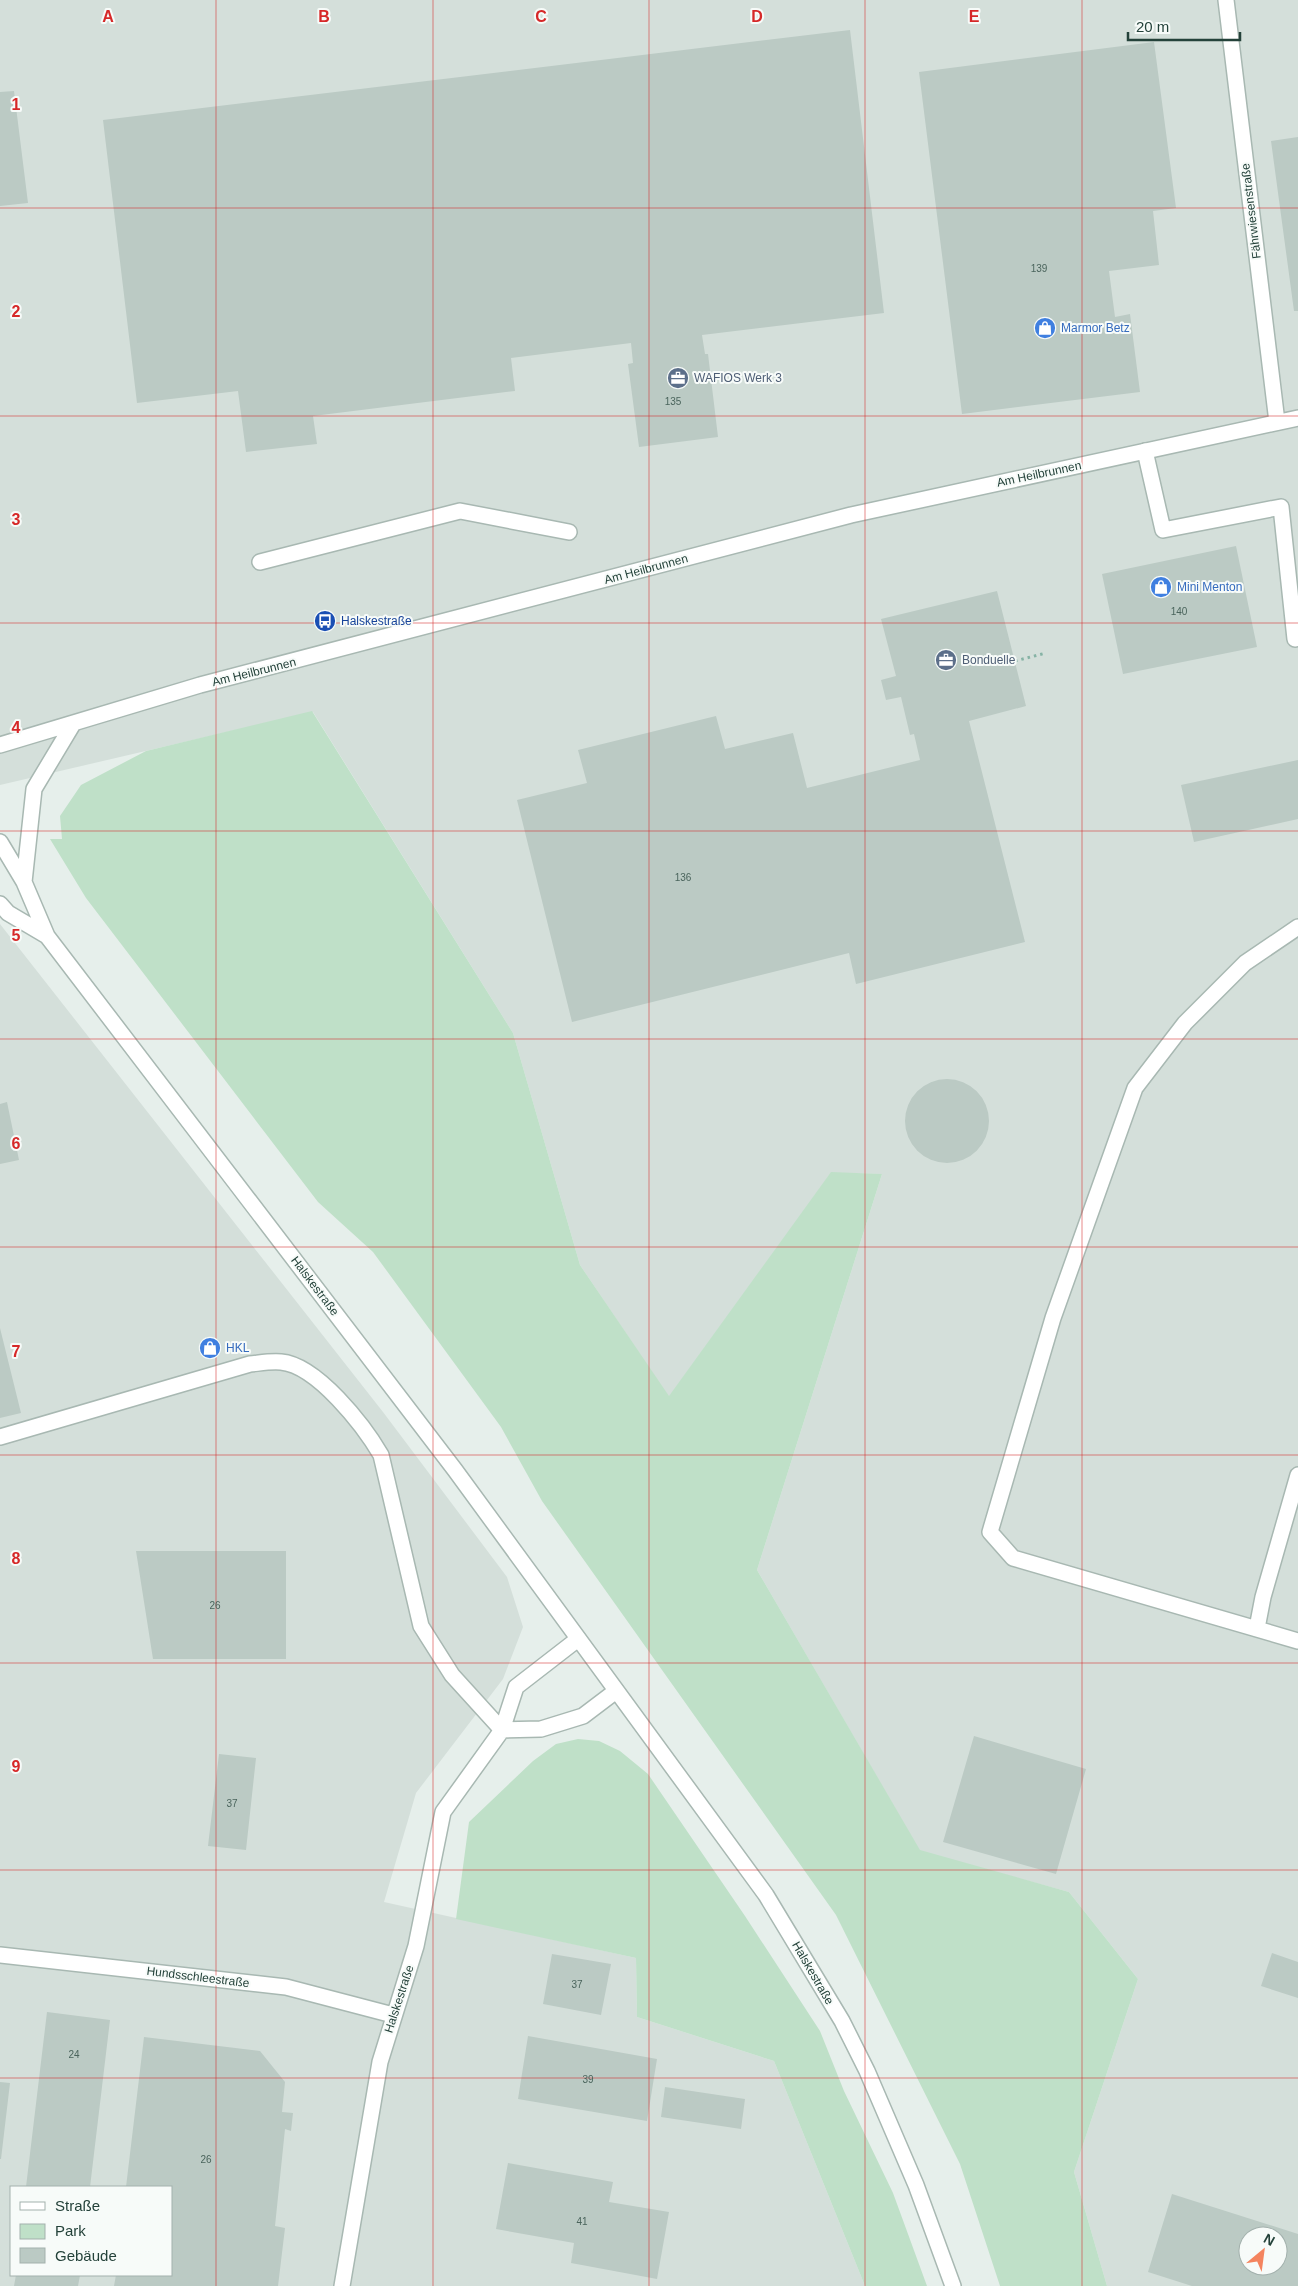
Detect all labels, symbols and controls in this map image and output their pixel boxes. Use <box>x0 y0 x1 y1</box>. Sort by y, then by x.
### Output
text: A <box>102 8 114 25</box>
text: B <box>318 8 330 25</box>
text: C <box>535 8 547 25</box>
text: D <box>751 8 763 25</box>
text: E <box>969 8 980 25</box>
scale bar <box>1128 10 1240 42</box>
text: 20 m <box>1136 18 1169 35</box>
text: 1 <box>12 96 21 113</box>
street label: Fährwiesenstraße <box>1238 162 1264 260</box>
house number: 139 <box>1031 263 1048 274</box>
text: 2 <box>12 303 21 320</box>
shop icon: Marmor Betz <box>1033 316 1057 340</box>
place label: Marmor Betz <box>1061 321 1130 335</box>
office icon: WAFIOS Werk 3 <box>666 366 690 390</box>
place label: WAFIOS Werk 3 <box>694 371 782 385</box>
house number: 135 <box>665 396 682 407</box>
street label: Am Heilbrunnen <box>995 458 1083 490</box>
text: 3 <box>12 511 21 528</box>
street label: Am Heilbrunnen <box>603 551 689 587</box>
shop icon: Mini Menton <box>1149 575 1173 599</box>
place label: Mini Menton <box>1177 580 1242 594</box>
house number: 140 <box>1171 606 1188 617</box>
bus stop icon: Halskestraße <box>313 609 337 633</box>
place label: Halskestraße <box>341 614 412 628</box>
office icon: Bonduelle <box>934 648 958 672</box>
place label: Bonduelle <box>962 653 1016 667</box>
street label: Am Heilbrunnen <box>211 655 297 689</box>
text: 4 <box>12 719 21 736</box>
house number: 136 <box>675 872 692 883</box>
text: 5 <box>12 927 21 944</box>
text: 6 <box>12 1135 21 1152</box>
street label: Halskestraße <box>288 1254 342 1319</box>
shop icon: HKL <box>198 1336 222 1360</box>
place label: HKL <box>226 1341 250 1355</box>
text: 7 <box>12 1343 21 1360</box>
text: 8 <box>12 1550 21 1567</box>
house number: 26 <box>209 1600 221 1611</box>
text: 9 <box>12 1758 21 1775</box>
house number: 37 <box>226 1798 238 1809</box>
street label: Halskestraße <box>789 1939 837 2007</box>
street label: Halskestraße <box>381 1963 417 2035</box>
street label: Hundsschleestraße <box>146 1964 250 1990</box>
house number: 37 <box>571 1979 583 1990</box>
house number: 24 <box>68 2049 80 2060</box>
house number: 39 <box>582 2074 594 2085</box>
house number: 26 <box>200 2154 212 2165</box>
legend <box>10 2186 172 2276</box>
text: Straße <box>55 2197 100 2214</box>
house number: 41 <box>576 2216 588 2227</box>
text: Park <box>55 2222 86 2239</box>
north arrow <box>1238 2226 1288 2276</box>
text: N <box>1261 2230 1278 2249</box>
text: Gebäude <box>55 2247 117 2264</box>

